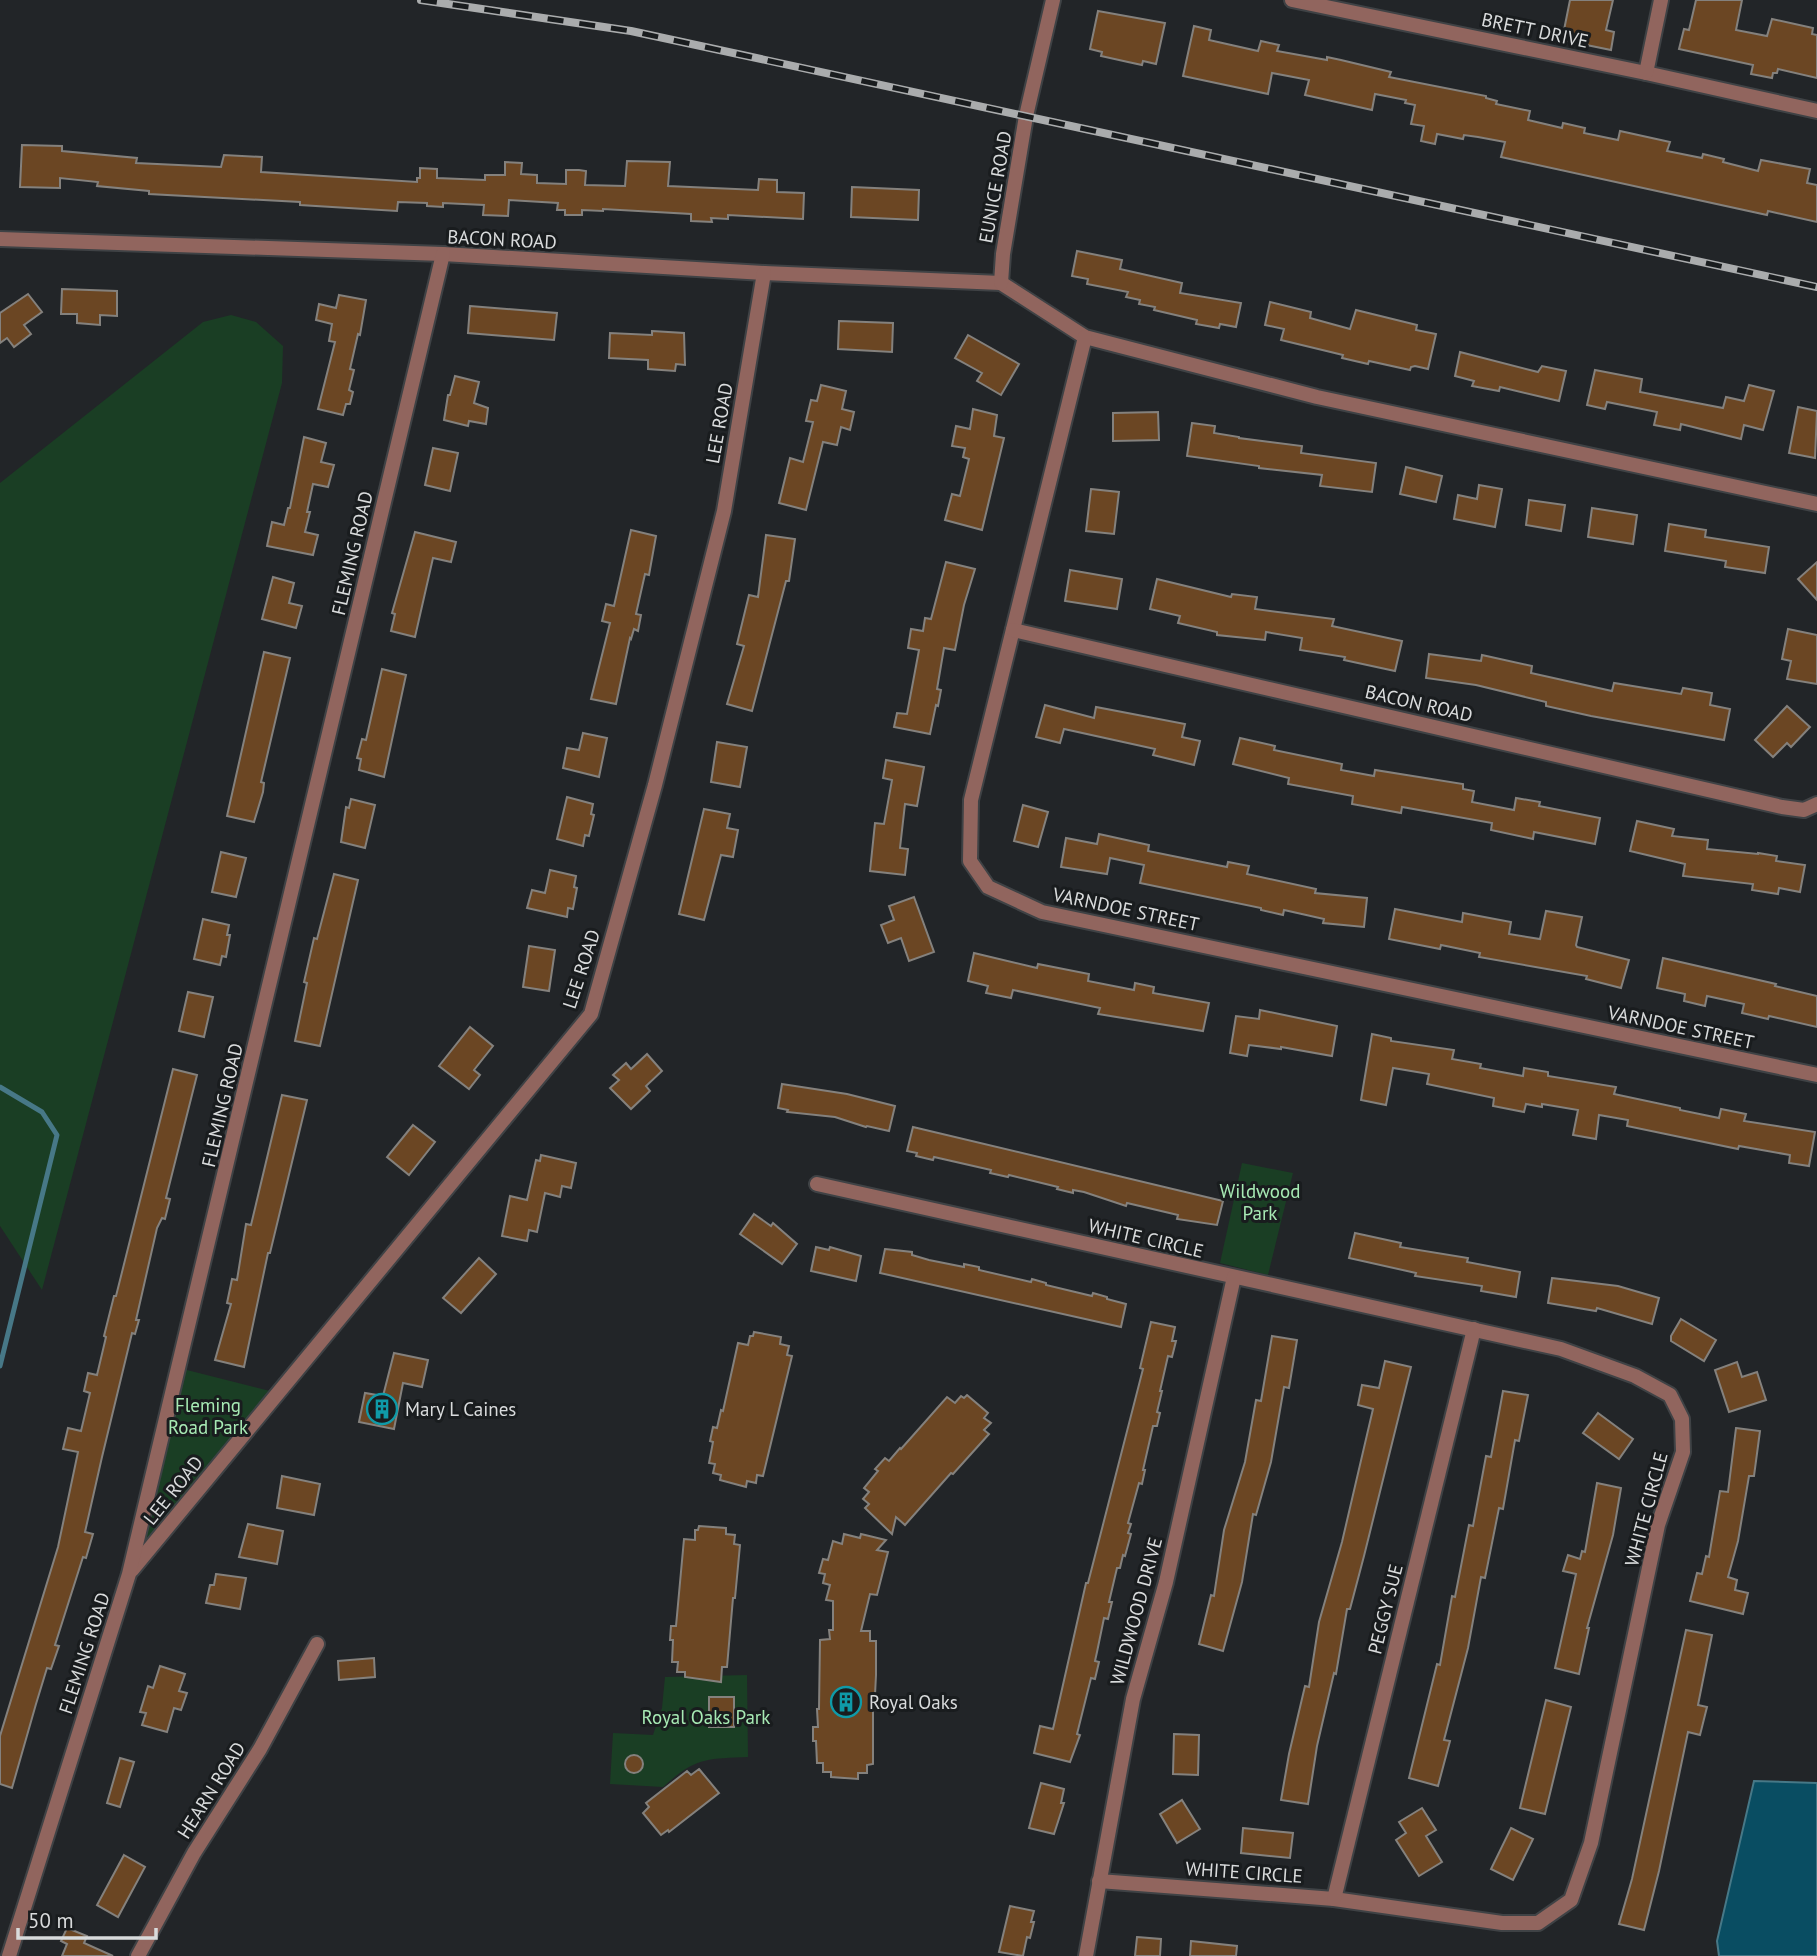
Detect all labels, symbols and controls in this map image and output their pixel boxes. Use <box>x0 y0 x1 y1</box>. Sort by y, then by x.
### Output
street label: BRETT DRIVE <box>1479 7 1591 53</box>
street label: EUNICE ROAD <box>973 129 1017 245</box>
street label: BACON ROAD <box>447 224 557 254</box>
street label: LEE ROAD <box>700 381 738 465</box>
street label: FLEMING ROAD <box>326 489 378 617</box>
street label: BACON ROAD <box>1363 679 1475 727</box>
street label: VARNDOE STREET <box>1050 882 1202 936</box>
street label: LEE ROAD <box>557 926 605 1012</box>
street label: VARNDOE STREET <box>1605 1000 1757 1054</box>
street label: FLEMING ROAD <box>196 1041 248 1169</box>
park label: Wildwood Park <box>1220 1179 1300 1225</box>
street label: WHITE CIRCLE <box>1086 1213 1206 1263</box>
building icon: Mary L Caines <box>365 1392 399 1426</box>
park label: Fleming Road Park <box>168 1393 248 1439</box>
place label: Mary L Caines <box>405 1397 516 1421</box>
street label: WHITE CIRCLE <box>1619 1449 1673 1569</box>
street label: LEE ROAD <box>138 1451 208 1529</box>
street label: WILDWOOD DRIVE <box>1105 1534 1167 1688</box>
street label: PEGGY SUE <box>1362 1561 1408 1657</box>
street label: FLEMING ROAD <box>53 1589 115 1717</box>
building icon: Royal Oaks <box>829 1685 863 1719</box>
place label: Royal Oaks <box>869 1690 958 1714</box>
park label: Royal Oaks Park <box>642 1705 770 1729</box>
street label: HEARN ROAD <box>172 1737 250 1843</box>
street label: WHITE CIRCLE <box>1185 1856 1303 1888</box>
scale bar <box>18 1896 156 1940</box>
text: 50 m <box>28 1907 74 1934</box>

